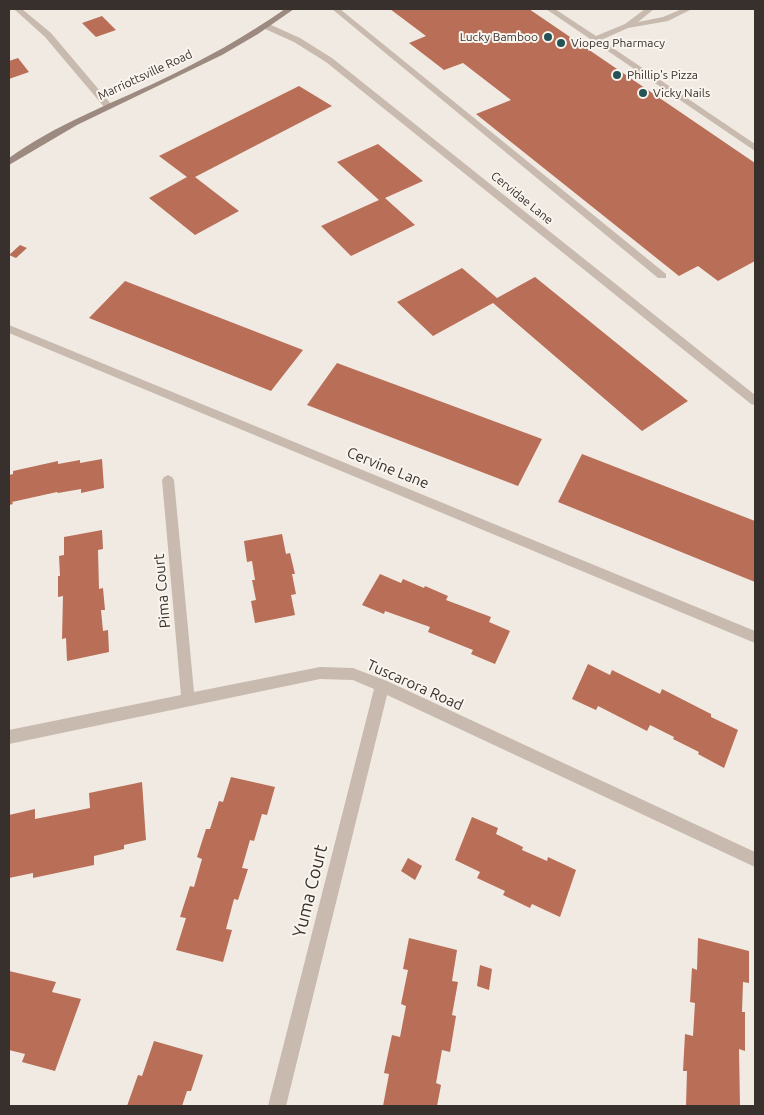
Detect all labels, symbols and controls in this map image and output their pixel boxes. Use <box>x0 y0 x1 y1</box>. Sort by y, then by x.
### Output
place label: Lucky Bamboo <box>460 30 538 44</box>
marker: Lucky Bamboo <box>542 31 554 43</box>
place label: Viopeg Pharmacy <box>571 36 665 50</box>
marker: Viopeg Pharmacy <box>555 37 567 49</box>
street label: Marriottsville Road <box>96 47 194 103</box>
place label: Phillip's Pizza <box>627 68 698 82</box>
marker: Phillip's Pizza <box>611 69 623 81</box>
place label: Vicky Nails <box>653 86 710 100</box>
marker: Vicky Nails <box>637 87 649 99</box>
street label: Cervidae Lane <box>488 169 556 227</box>
street label: Cervine Lane <box>344 443 432 493</box>
street label: Pima Court <box>150 553 174 629</box>
street label: Tuscarora Road <box>364 656 466 714</box>
street label: Yuma Court <box>288 842 332 940</box>

